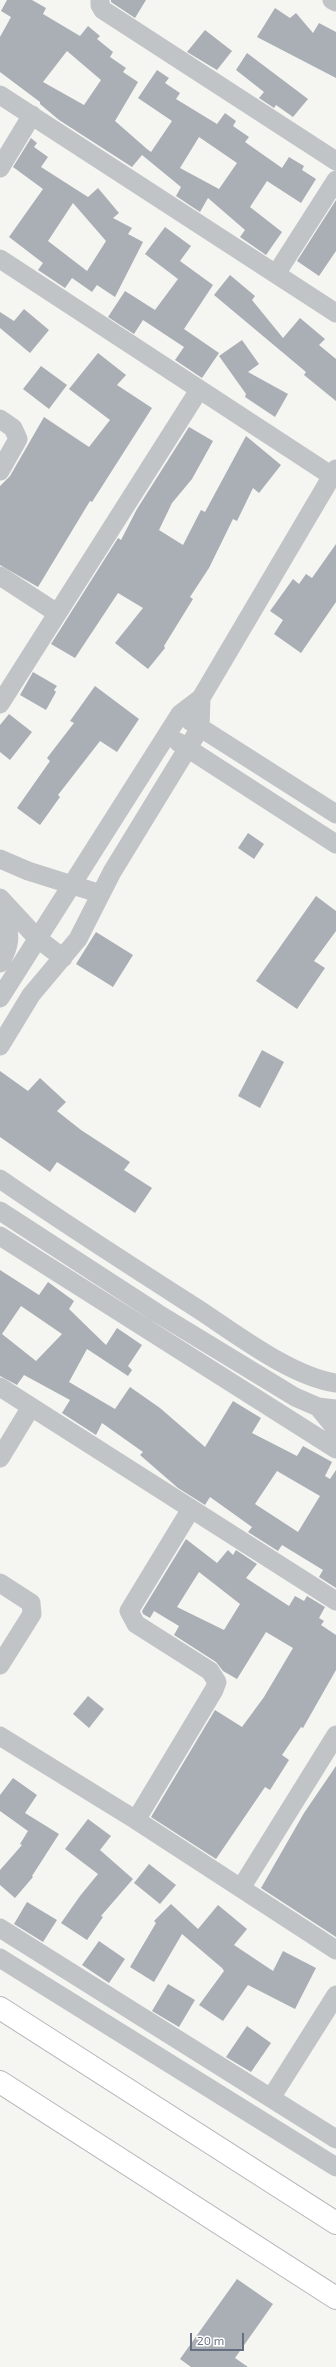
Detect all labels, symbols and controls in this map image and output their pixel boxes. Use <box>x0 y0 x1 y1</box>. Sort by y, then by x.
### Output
scale bar <box>192 2325 246 2351</box>
text: 20 m <box>197 2333 224 2347</box>

